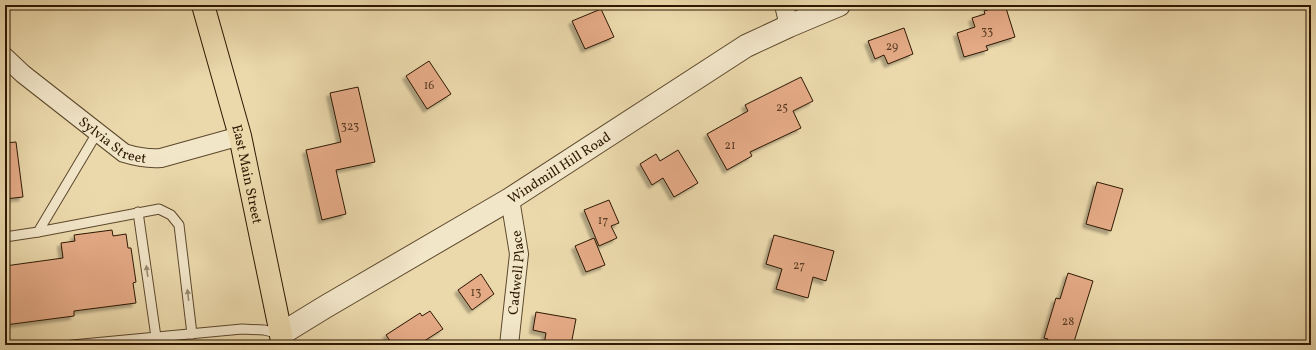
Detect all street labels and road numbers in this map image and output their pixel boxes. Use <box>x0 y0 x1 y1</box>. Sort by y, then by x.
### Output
street label: Sylvia Street <box>74 113 147 169</box>
street label: East Main Street <box>226 122 266 226</box>
street label: Windmill Hill Road <box>504 128 615 209</box>
street label: Cadwell Place <box>504 228 530 316</box>

